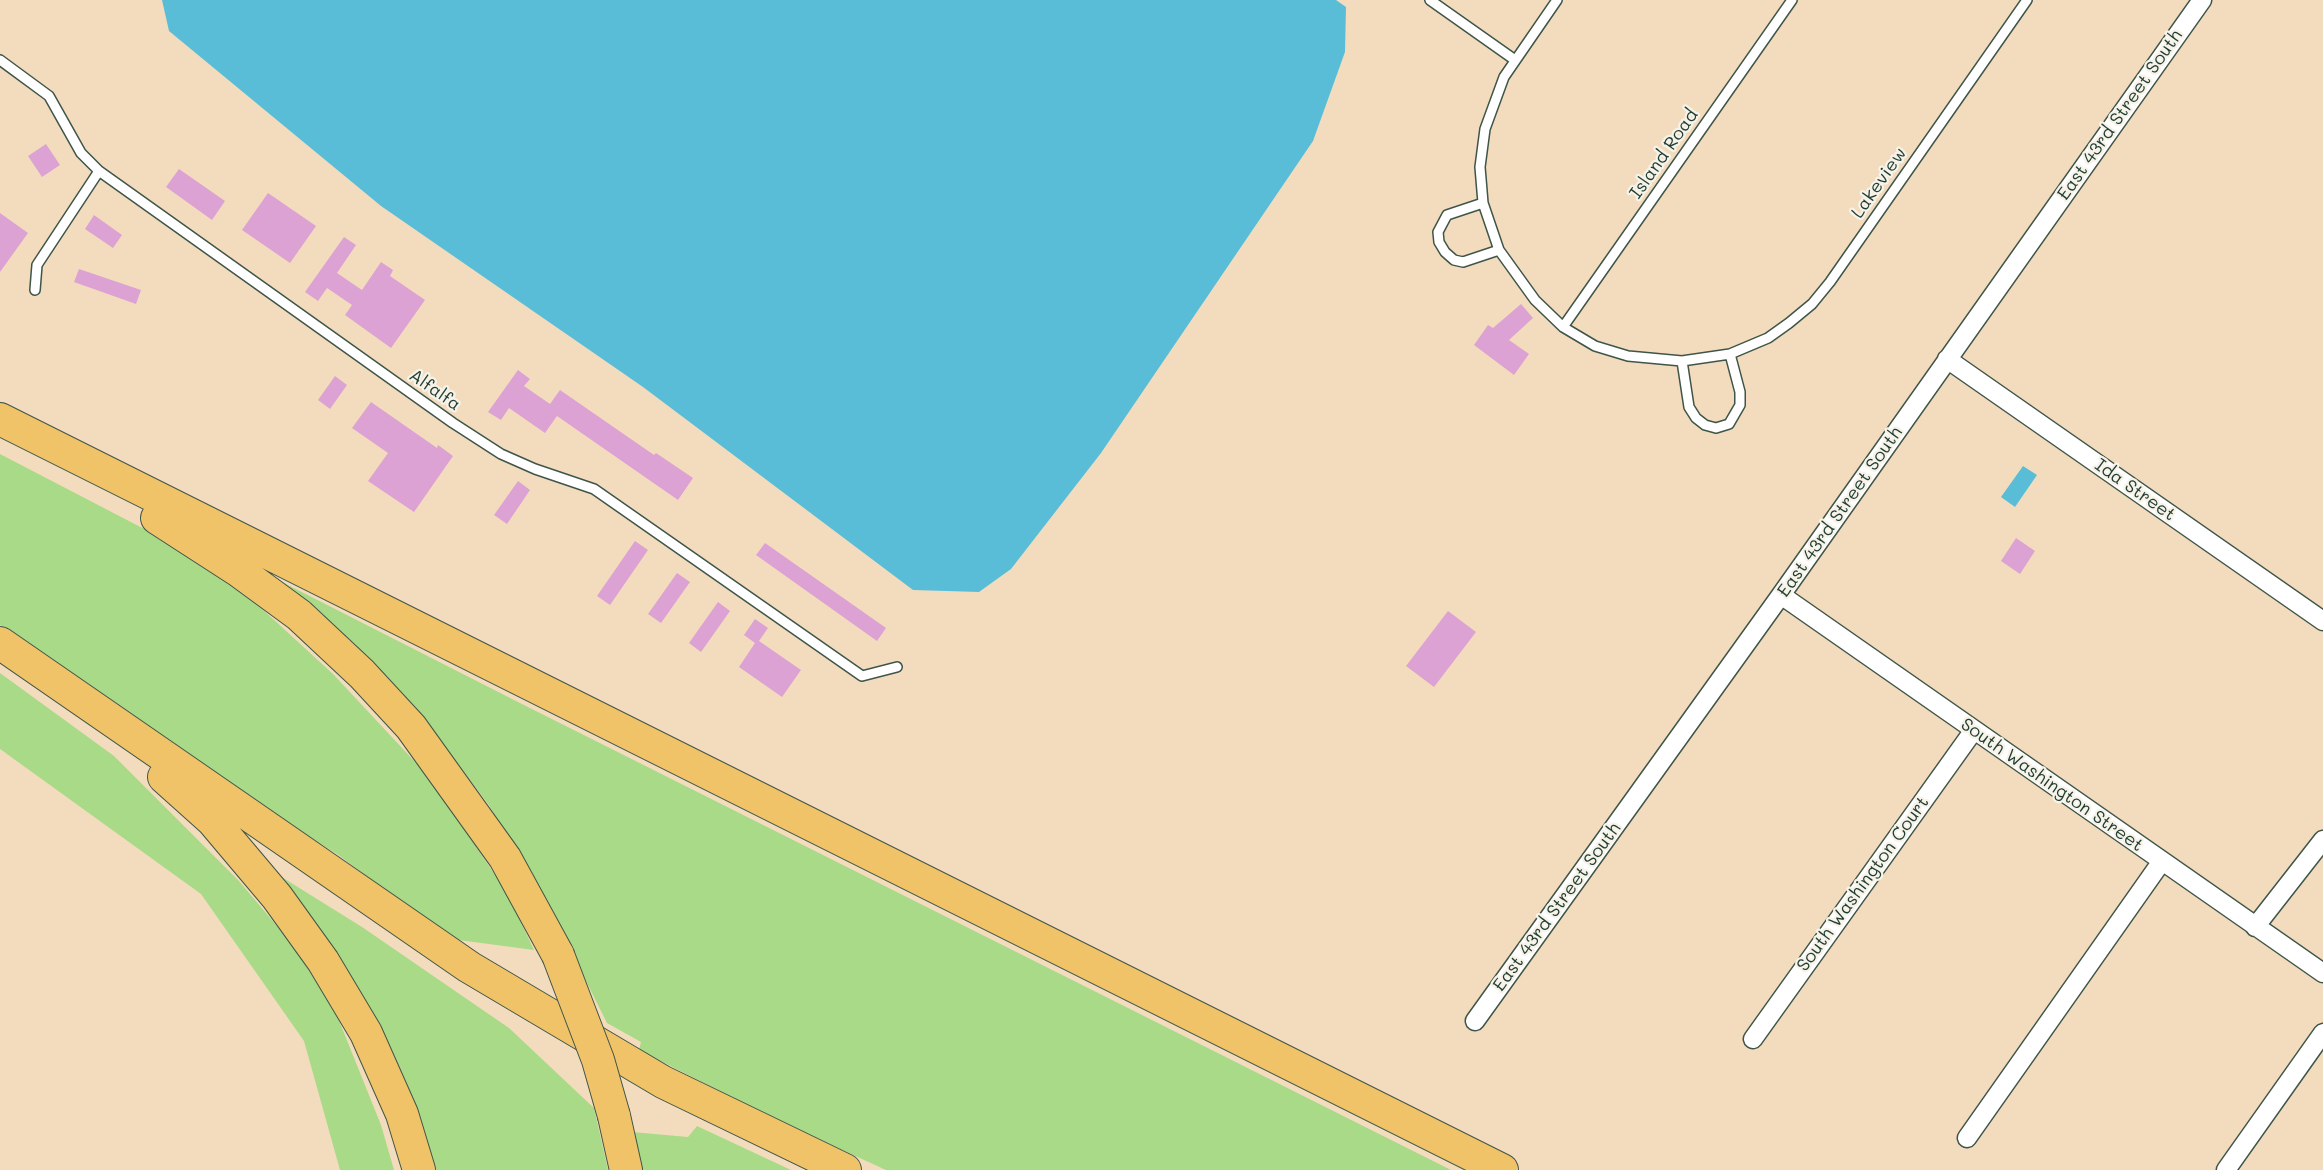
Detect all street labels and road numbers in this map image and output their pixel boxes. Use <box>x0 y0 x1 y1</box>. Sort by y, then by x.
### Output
street label: East 43rd Street South <box>2053 26 2187 204</box>
street label: Island Road <box>1625 105 1703 203</box>
street label: Lakeview <box>1847 143 1911 223</box>
street label: Alfalfa <box>405 365 465 415</box>
street label: East 43rd Street South <box>1773 423 1907 601</box>
street label: Ida Street <box>2090 454 2180 526</box>
street label: South Washington Street <box>1957 714 2147 856</box>
street label: South Washington Court <box>1792 792 1934 976</box>
street label: East 43rd Street South <box>1489 819 1625 995</box>

